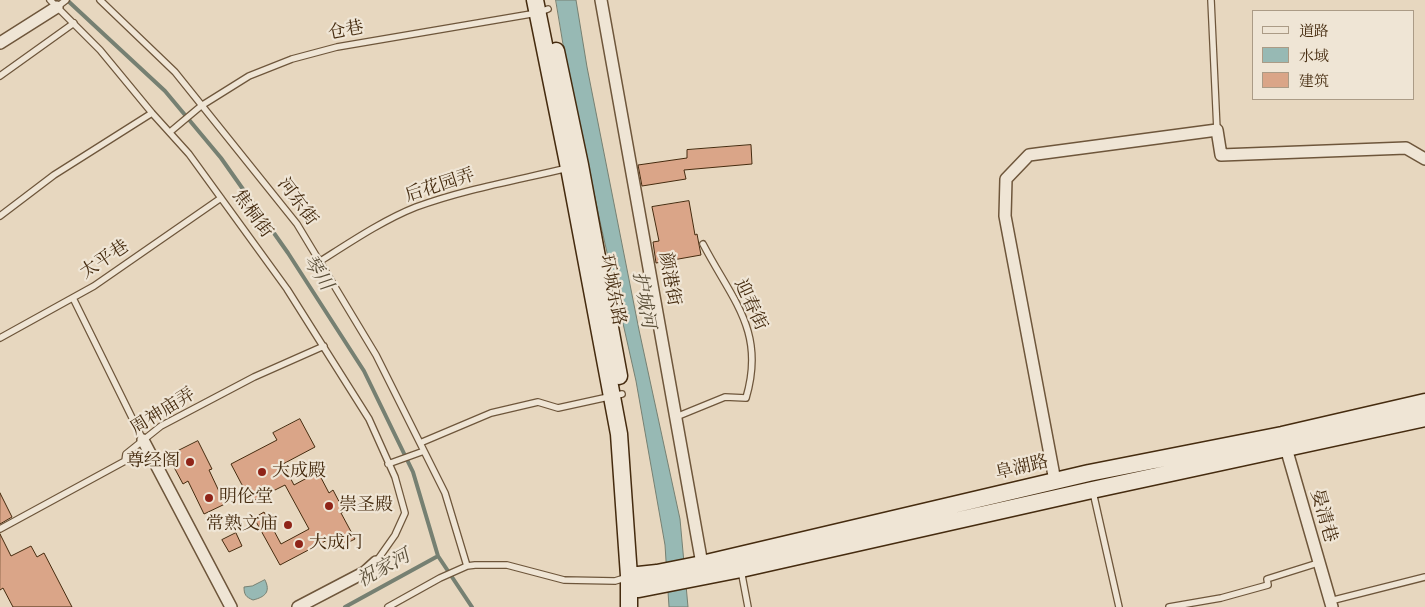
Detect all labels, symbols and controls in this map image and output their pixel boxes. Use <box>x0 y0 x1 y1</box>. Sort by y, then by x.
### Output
legend <box>1252 10 1415 100</box>
street label: 仓巷 <box>326 17 366 45</box>
text: 道路 <box>1299 22 1329 40</box>
text: 水域 <box>1299 47 1329 65</box>
text: 建筑 <box>1299 72 1329 90</box>
street label: 后花园弄 <box>402 165 478 207</box>
street label: 河东街 <box>272 174 322 230</box>
street label: 焦桐街 <box>227 186 277 242</box>
street label: 太平巷 <box>77 236 133 284</box>
water label: 琴川 <box>297 251 337 295</box>
street label: 颜港街 <box>654 251 684 307</box>
street label: 环城东路 <box>595 253 629 327</box>
water label: 护城河 <box>627 270 659 330</box>
street label: 迎春街 <box>729 276 771 334</box>
street label: 周神庙弄 <box>127 384 199 440</box>
place label: 尊经阁 <box>126 451 180 473</box>
street label: 阜湖路 <box>993 451 1051 485</box>
marker: 尊经阁 <box>184 456 196 468</box>
place label: 大成殿 <box>272 461 326 483</box>
marker: 大成殿 <box>256 466 268 478</box>
place label: 明伦堂 <box>219 487 273 509</box>
street label: 晏清巷 <box>1305 487 1341 545</box>
marker: 明伦堂 <box>203 492 215 504</box>
place label: 崇圣殿 <box>339 495 393 517</box>
marker: 崇圣殿 <box>323 500 335 512</box>
place label: 常熟文庙 <box>206 514 278 536</box>
marker: 常熟文庙 <box>282 519 294 531</box>
place label: 大成门 <box>309 533 363 555</box>
marker: 大成门 <box>293 538 305 550</box>
water label: 祝家河 <box>354 545 414 593</box>

